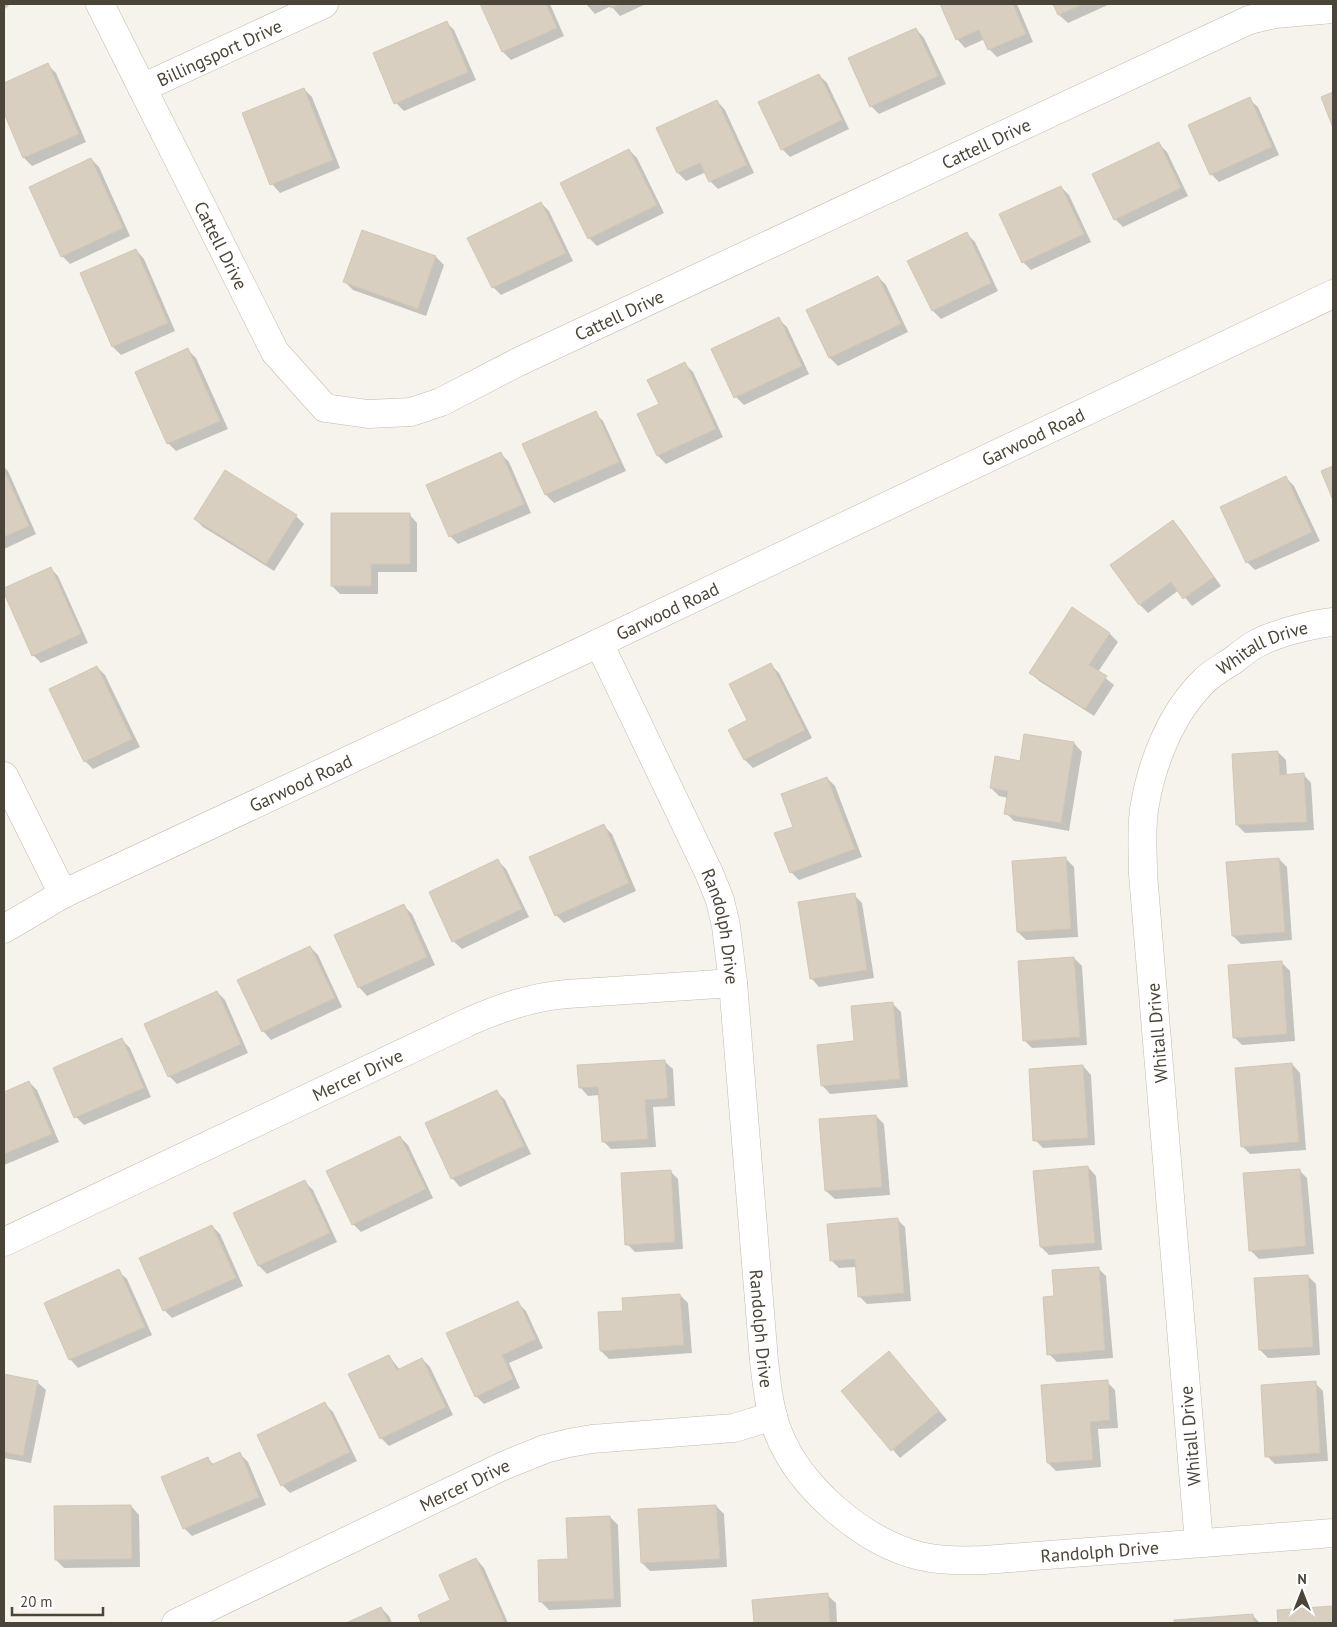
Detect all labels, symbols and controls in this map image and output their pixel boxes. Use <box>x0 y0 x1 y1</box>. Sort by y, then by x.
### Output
street label: Billingsport Drive <box>153 14 285 91</box>
street label: Cattell Drive <box>938 112 1034 174</box>
street label: Cattell Drive <box>190 197 253 293</box>
street label: Cattell Drive <box>571 284 667 345</box>
street label: Garwood Road <box>978 402 1088 471</box>
street label: Garwood Road <box>612 576 722 645</box>
street label: Whitall Drive <box>1212 615 1310 680</box>
street label: Garwood Road <box>245 749 356 817</box>
street label: Randolph Drive <box>697 865 745 986</box>
street label: Whitall Drive <box>1141 982 1173 1084</box>
street label: Mercer Drive <box>308 1043 406 1106</box>
street label: Randolph Drive <box>745 1269 779 1389</box>
street label: Whitall Drive <box>1174 1385 1206 1487</box>
street label: Mercer Drive <box>415 1453 513 1516</box>
street label: Randolph Drive <box>1040 1535 1160 1567</box>
north arrow <box>1277 1567 1327 1617</box>
text: N <box>1297 1570 1307 1588</box>
scale bar <box>12 1584 104 1616</box>
text: 20 m <box>20 1592 53 1611</box>

